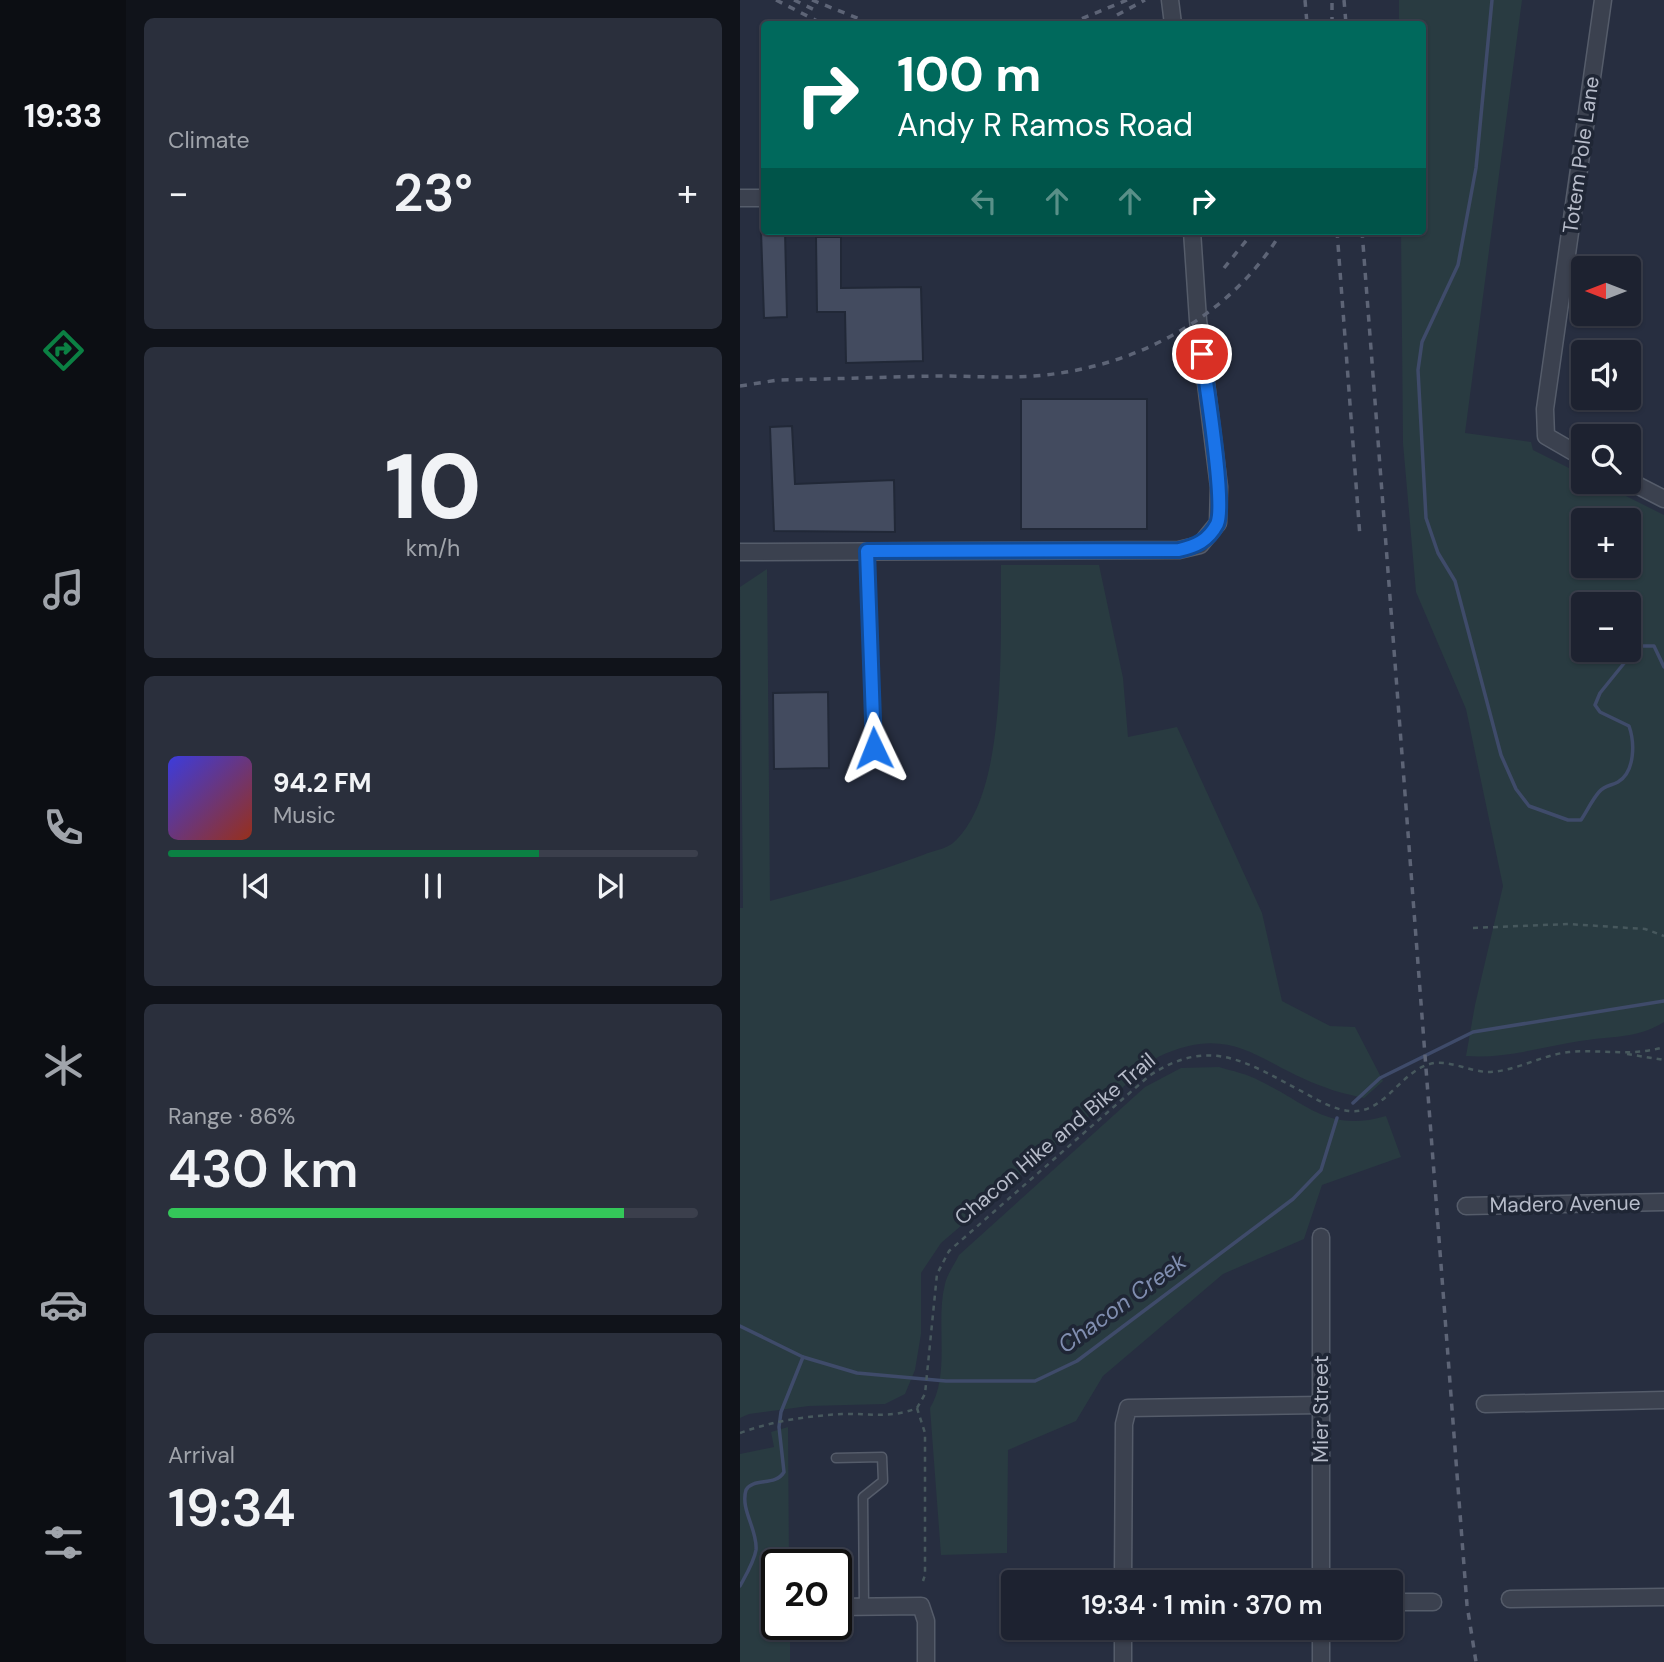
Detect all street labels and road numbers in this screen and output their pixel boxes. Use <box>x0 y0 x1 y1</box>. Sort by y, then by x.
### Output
street label: Totem Pole Lane <box>1556 74 1606 236</box>
street label: Chacon Hike and Bike Trail <box>949 1047 1161 1231</box>
street label: Madero Avenue <box>1489 1189 1641 1219</box>
street label: Mier Street <box>1307 1355 1335 1463</box>

